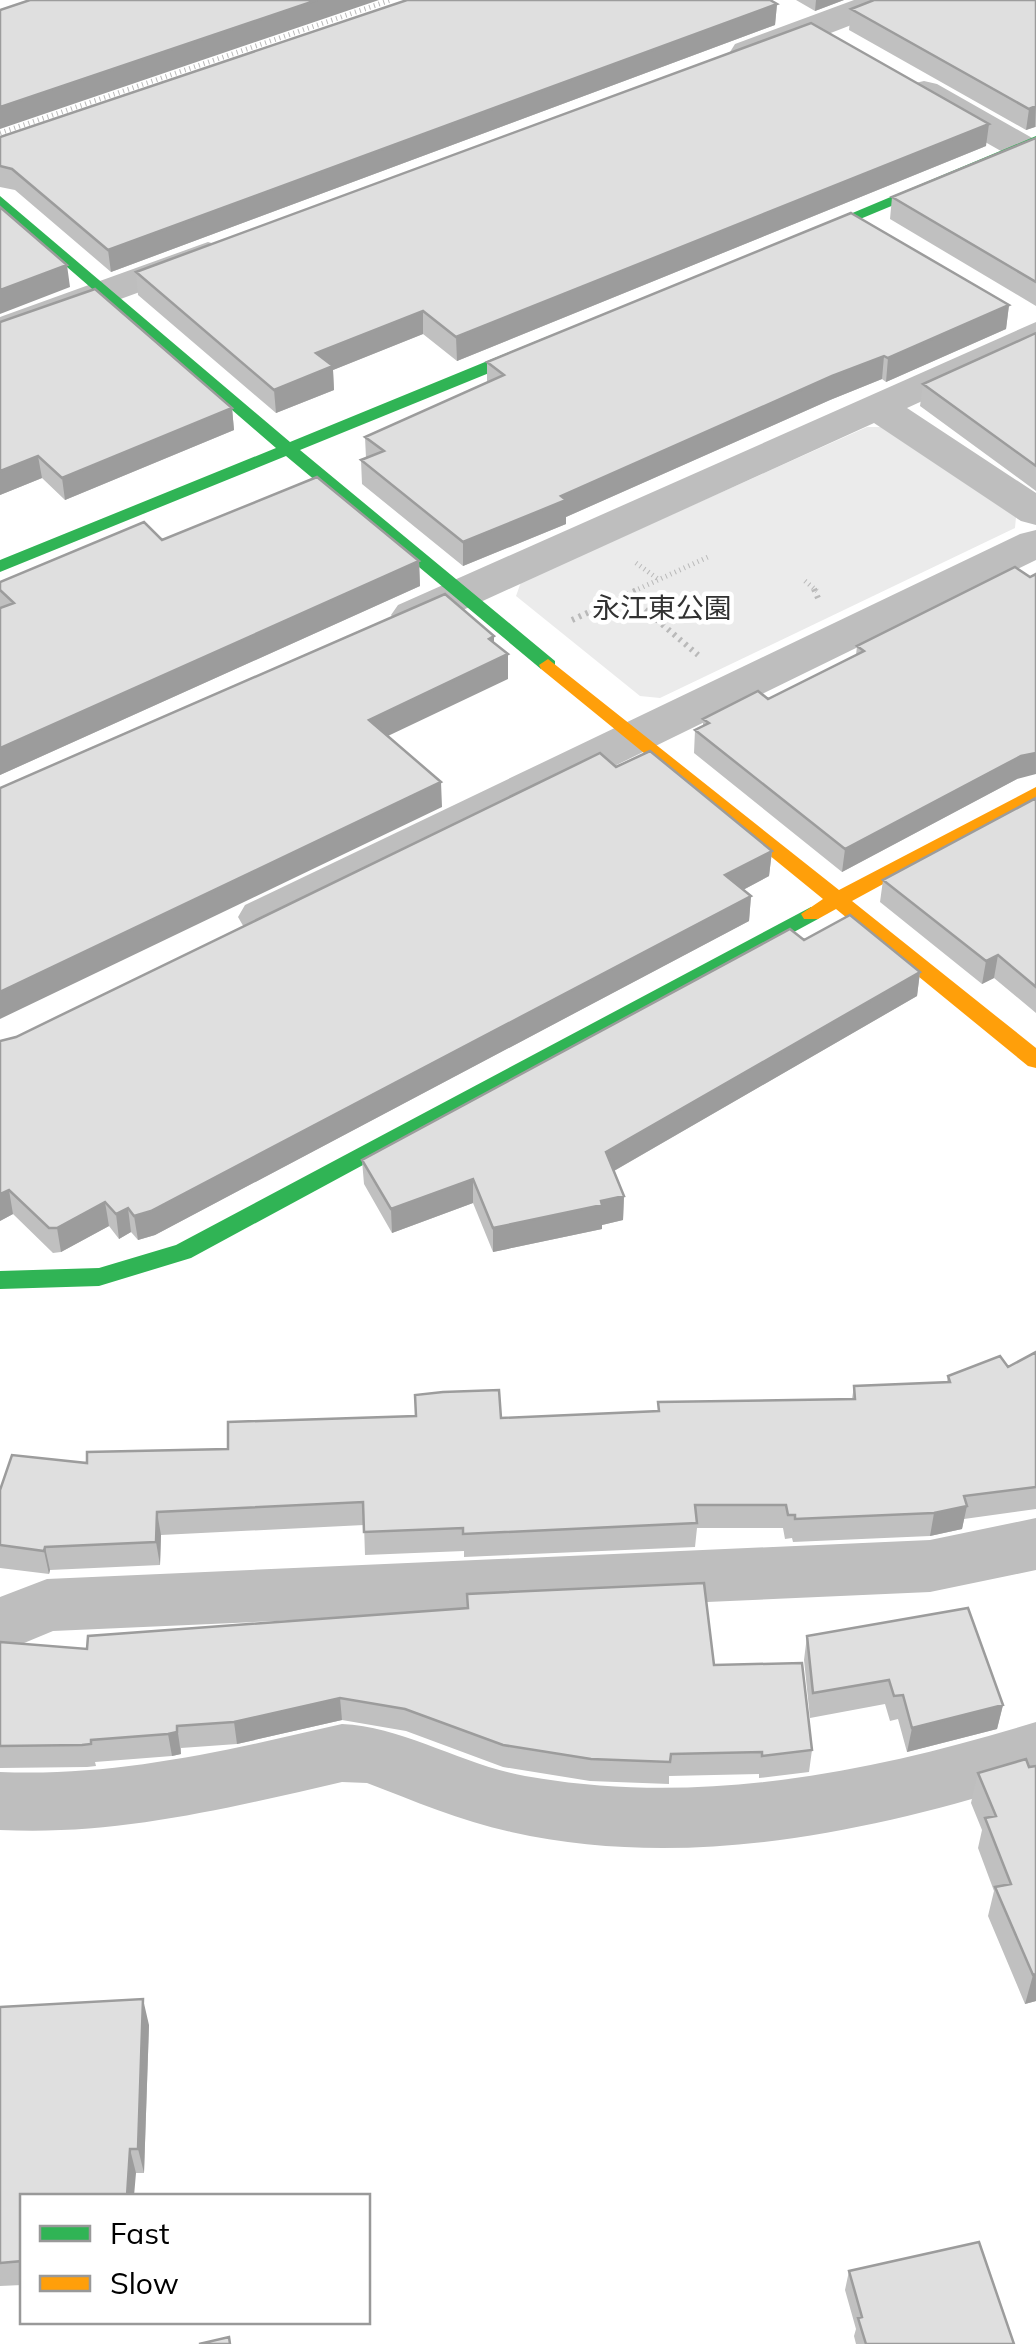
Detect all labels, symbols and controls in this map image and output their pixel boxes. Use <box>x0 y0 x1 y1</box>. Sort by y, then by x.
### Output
park label: 永江東公園 <box>592 590 732 625</box>
legend <box>20 2194 370 2324</box>
text: Fast <box>110 2214 170 2252</box>
text: Slow <box>110 2264 179 2302</box>

